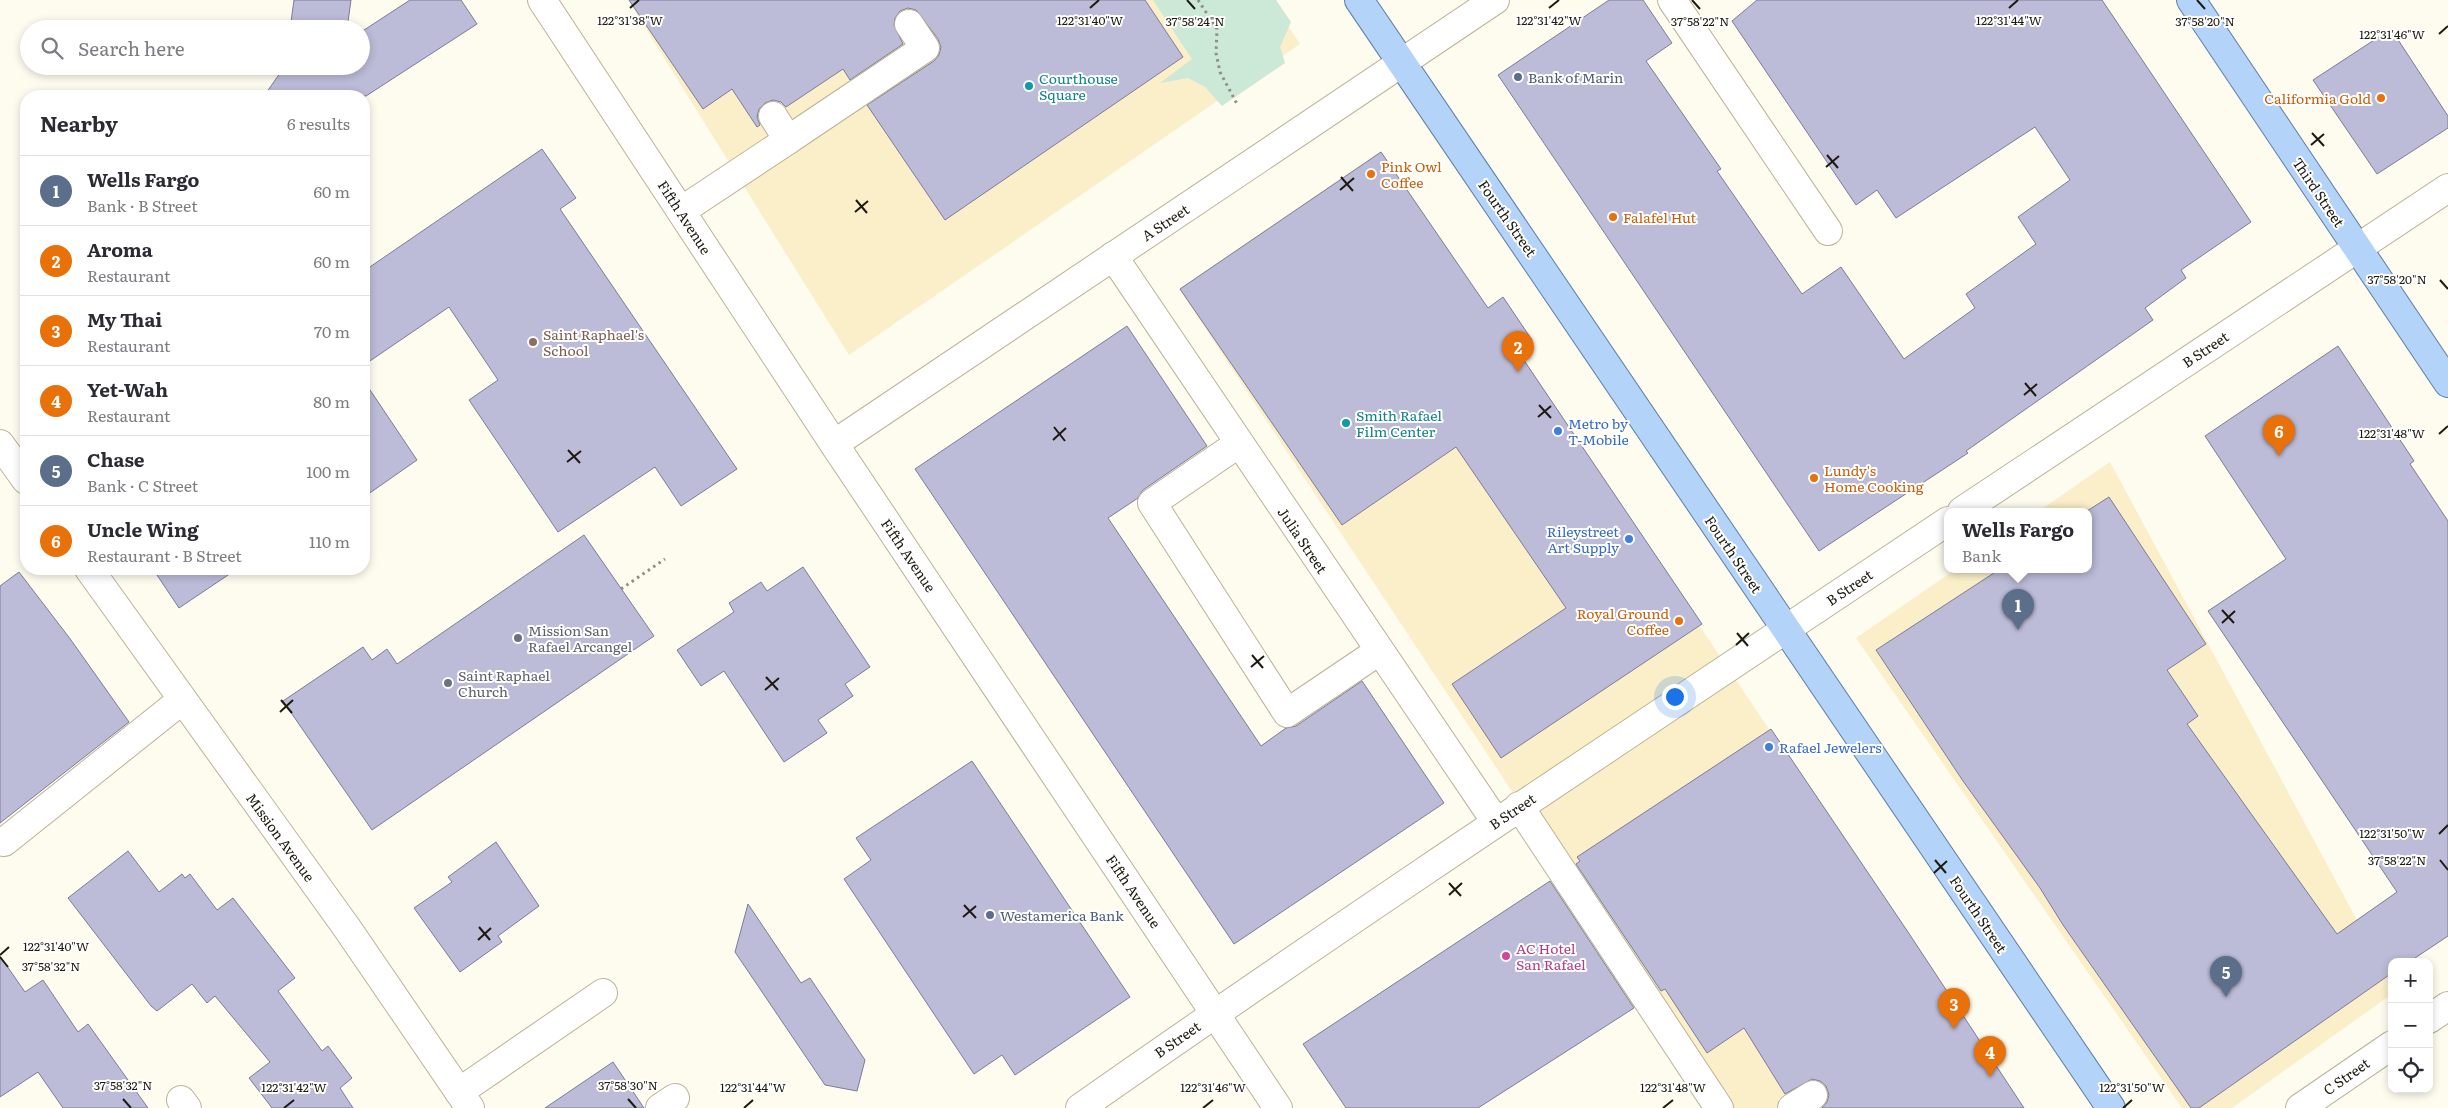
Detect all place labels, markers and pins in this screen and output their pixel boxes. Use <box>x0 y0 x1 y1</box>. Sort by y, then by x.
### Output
place label: Bank of Marin <box>1528 67 1623 87</box>
place label: Courthouse Square <box>1039 68 1118 104</box>
marker: Bank of Marin <box>1512 71 1524 83</box>
marker: Courthouse Square <box>1023 80 1035 92</box>
place label: Califormia Gold <box>2264 88 2371 108</box>
marker: Califormia Gold <box>2375 92 2387 104</box>
place label: Pink Owl Coffee <box>1381 156 1442 192</box>
marker: Pink Owl Coffee <box>1365 168 1377 180</box>
place label: Falafel Hut <box>1623 207 1697 227</box>
marker: Falafel Hut <box>1607 211 1619 223</box>
place label: Saint Raphael's School <box>543 324 644 360</box>
pin: 2 <box>1502 331 1534 372</box>
marker: Saint Raphael's School <box>527 336 539 348</box>
place label: Smith Rafael Film Center <box>1356 405 1442 441</box>
place label: Metro by T-Mobile <box>1568 413 1629 449</box>
pin: 6 <box>2263 415 2295 456</box>
marker: Smith Rafael Film Center <box>1340 417 1352 429</box>
marker: Metro by T-Mobile <box>1552 425 1564 437</box>
place label: Lundy's Home Cooking <box>1824 460 1924 496</box>
marker: Lundy's Home Cooking <box>1808 472 1820 484</box>
place label: Rileystreet Art Supply <box>1547 521 1620 557</box>
marker: Rileystreet Art Supply <box>1623 533 1635 545</box>
pin: 1 <box>2002 589 2034 630</box>
place label: Royal Ground Coffee <box>1577 603 1669 639</box>
marker: Royal Ground Coffee <box>1673 615 1685 627</box>
place label: Mission San Rafael Arcangel <box>528 620 633 656</box>
marker: Mission San Rafael Arcangel <box>512 632 524 644</box>
place label: Saint Raphael Church <box>458 665 550 701</box>
marker: Saint Raphael Church <box>442 677 454 689</box>
place label: Rafael Jewelers <box>1779 737 1882 757</box>
marker: Rafael Jewelers <box>1763 741 1775 753</box>
place label: Westamerica Bank <box>1000 905 1124 925</box>
marker: Westamerica Bank <box>984 909 996 921</box>
place label: AC Hotel San Rafael <box>1516 938 1586 974</box>
marker: AC Hotel San Rafael <box>1500 950 1512 962</box>
pin: 5 <box>2210 956 2242 997</box>
pin: 3 <box>1938 988 1970 1029</box>
pin: 4 <box>1974 1036 2006 1077</box>

